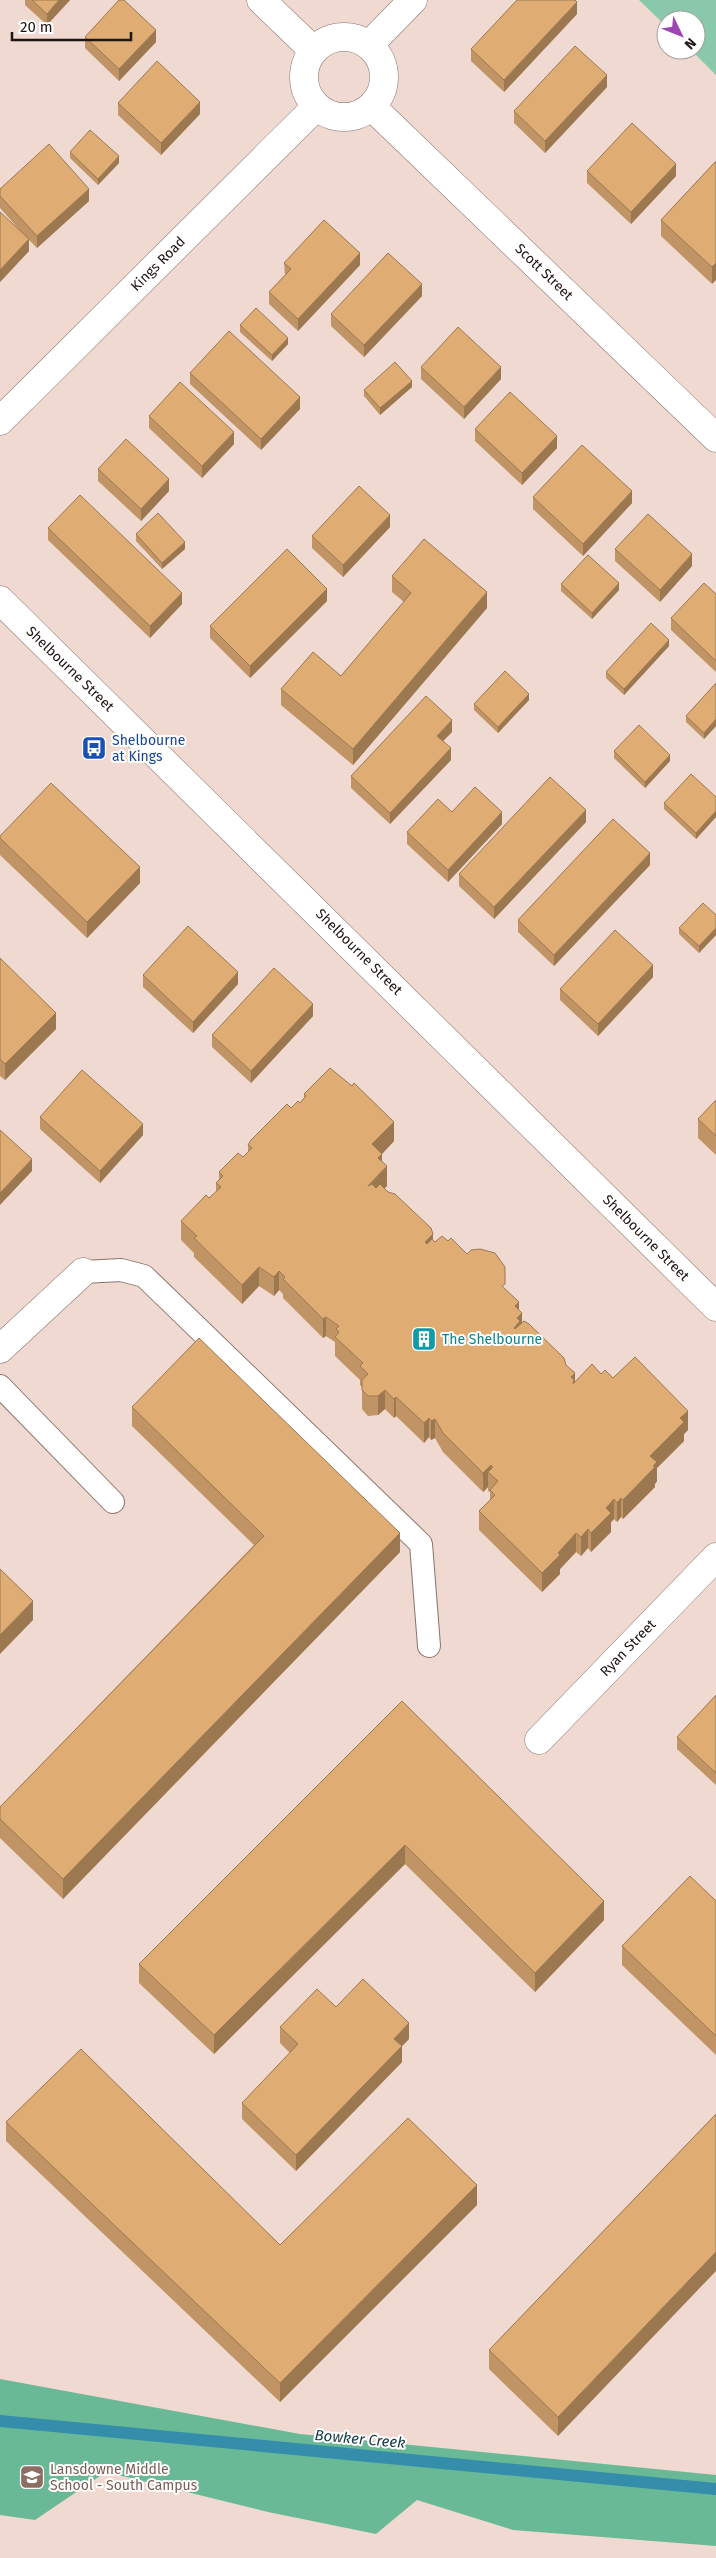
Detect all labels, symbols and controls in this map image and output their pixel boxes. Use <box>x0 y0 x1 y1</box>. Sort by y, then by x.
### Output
scale bar <box>12 10 131 42</box>
north arrow <box>656 10 706 60</box>
text: 20 m <box>20 18 53 36</box>
text: N <box>681 34 700 53</box>
street label: Kings Road <box>127 233 189 295</box>
street label: Scott Street <box>511 240 577 304</box>
street label: Shelbourne Street <box>23 623 118 716</box>
place label: Shelbourne at Kings <box>112 732 185 765</box>
bus stop icon: Shelbourne at Kings <box>81 735 107 761</box>
street label: Shelbourne Street <box>312 905 406 999</box>
street label: Shelbourne Street <box>599 1191 693 1285</box>
building icon: The Shelbourne <box>411 1326 437 1352</box>
place label: The Shelbourne <box>442 1331 542 1348</box>
street label: Ryan Street <box>597 1615 660 1680</box>
water label: Bowker Creek <box>314 2426 406 2452</box>
place label: Lansdowne Middle School - South Campus <box>50 2461 198 2494</box>
school or university icon: Lansdowne Middle School - South Campus <box>19 2464 45 2490</box>

